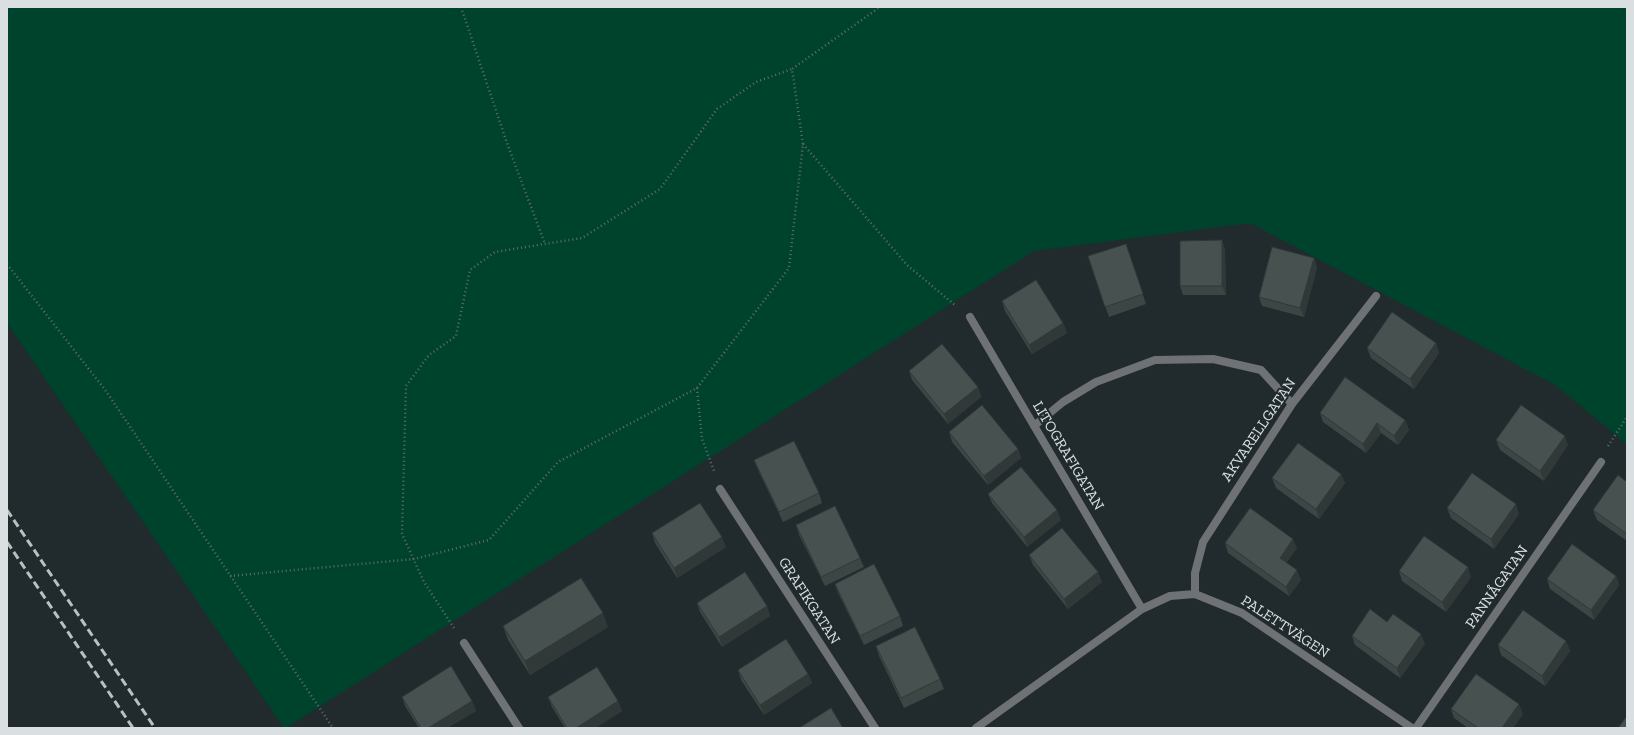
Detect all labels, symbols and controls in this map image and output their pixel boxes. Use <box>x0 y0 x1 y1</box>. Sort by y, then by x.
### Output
street label: AKVARELLGATAN <box>1218 375 1300 485</box>
street label: LITOGRAFIGATAN <box>1028 398 1108 514</box>
street label: PANNÅGATAN <box>1462 542 1532 632</box>
street label: GRAFIKGATAN <box>774 554 844 648</box>
street label: PALETTVÄGEN <box>1238 592 1332 662</box>

